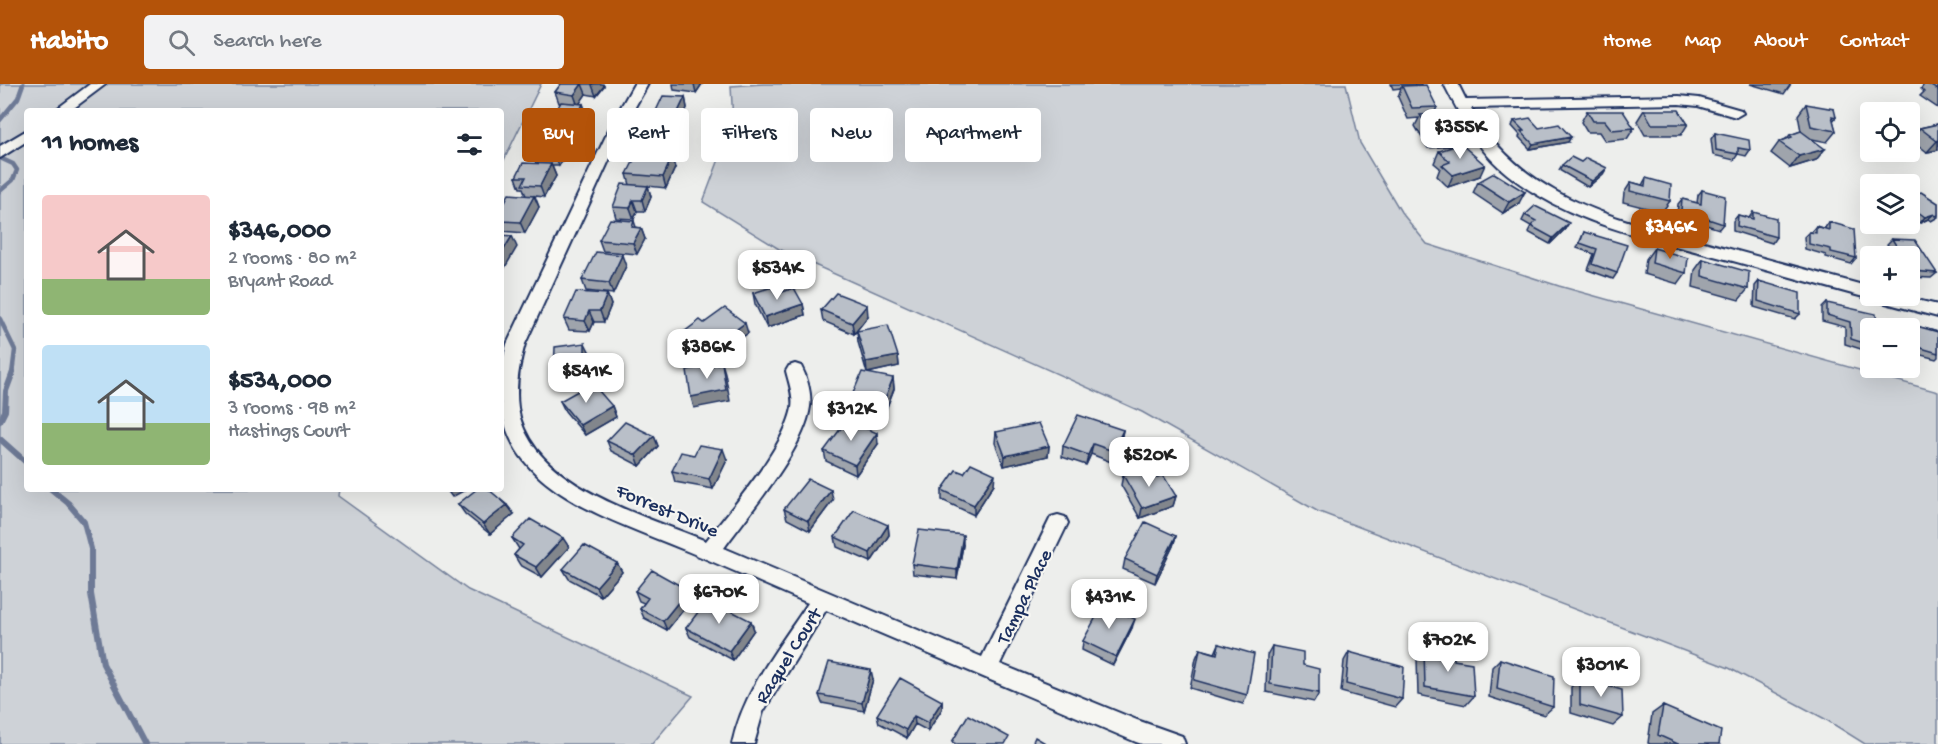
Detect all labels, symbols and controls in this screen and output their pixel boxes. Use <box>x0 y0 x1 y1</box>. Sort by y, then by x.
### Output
search box <box>144 15 564 69</box>
text: Habito <box>30 26 108 59</box>
icon: search <box>165 26 198 59</box>
text: Search here <box>213 29 322 55</box>
text: Home <box>1603 30 1651 55</box>
text: Map <box>1684 30 1721 55</box>
text: About <box>1754 30 1807 55</box>
text: Contact <box>1840 30 1908 55</box>
map controls <box>1860 102 1920 378</box>
button: locate <box>1860 102 1920 162</box>
chip: Buy <box>522 108 595 162</box>
chip: Rent <box>607 108 689 162</box>
chip: Filters <box>701 108 798 162</box>
chip: New <box>810 108 893 162</box>
chip: Apartment <box>905 108 1041 162</box>
pin: $355K <box>1418 109 1502 160</box>
text: $355K <box>1434 117 1486 140</box>
icon: filters <box>453 128 486 161</box>
text: 11 homes <box>42 129 138 160</box>
button: layers <box>1860 174 1920 234</box>
pin: $346K <box>1628 209 1712 260</box>
text: $346,000 <box>228 217 331 248</box>
text: $346K <box>1645 217 1695 240</box>
icon: home <box>90 219 162 291</box>
button: + <box>1860 246 1920 306</box>
text: 2 rooms · 80 m² <box>228 248 357 271</box>
pin: $534K <box>735 250 819 301</box>
text: $534K <box>752 258 802 281</box>
text: Bryant Road <box>228 271 332 294</box>
button: − <box>1860 318 1920 378</box>
pin: $386K <box>665 329 749 380</box>
text: $386K <box>681 337 733 360</box>
pin: $541K <box>544 353 628 404</box>
text: $541K <box>562 361 610 384</box>
text: $534,000 <box>228 367 332 398</box>
icon: home <box>90 369 162 441</box>
pin: $312K <box>809 391 893 442</box>
text: 3 rooms · 98 m² <box>228 398 356 421</box>
text: $312K <box>827 399 875 422</box>
text: Hastings Court <box>228 421 349 444</box>
pin: $520K <box>1107 437 1191 488</box>
text: $520K <box>1123 445 1175 468</box>
street label: Forrest Drive <box>611 480 722 544</box>
street label: Tampa Place <box>993 546 1059 649</box>
pin: $670K <box>677 574 761 625</box>
pin: $431K <box>1067 579 1151 630</box>
text: $670K <box>693 582 745 605</box>
text: $431K <box>1085 587 1133 610</box>
street label: Raquel Court <box>752 603 829 709</box>
pin: $702K <box>1406 622 1490 673</box>
text: $702K <box>1422 630 1474 653</box>
pin: $301K <box>1559 647 1643 698</box>
text: $301K <box>1576 655 1626 678</box>

